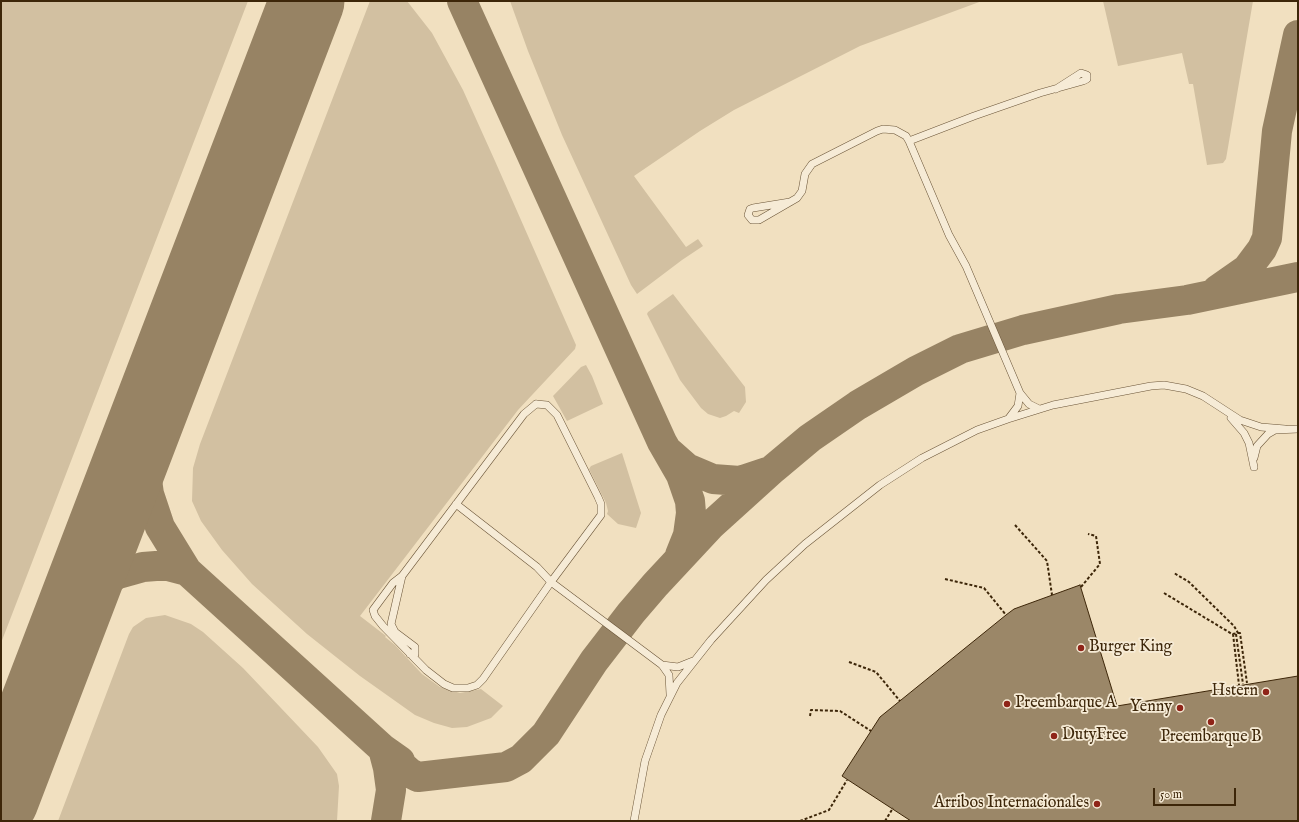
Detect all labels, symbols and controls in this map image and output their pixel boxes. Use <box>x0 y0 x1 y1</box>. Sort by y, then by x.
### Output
place label: Burger King <box>1089 638 1172 658</box>
marker: Burger King <box>1076 643 1086 653</box>
place label: Hstern <box>1211 682 1258 702</box>
marker: Hstern <box>1261 687 1271 697</box>
place label: Preembarque A <box>1015 694 1116 714</box>
place label: Yenny <box>1130 698 1172 718</box>
marker: Preembarque A <box>1002 699 1012 709</box>
marker: Yenny <box>1175 703 1185 713</box>
marker: Preembarque B <box>1206 717 1216 727</box>
place label: DutyFree <box>1062 726 1127 746</box>
place label: Preembarque B <box>1160 728 1262 748</box>
marker: DutyFree <box>1049 731 1059 741</box>
scale bar <box>1155 780 1238 806</box>
text: 50 m <box>1160 787 1182 802</box>
place label: Arribos Internacionales <box>934 794 1089 814</box>
marker: Arribos Internacionales <box>1092 799 1102 809</box>

